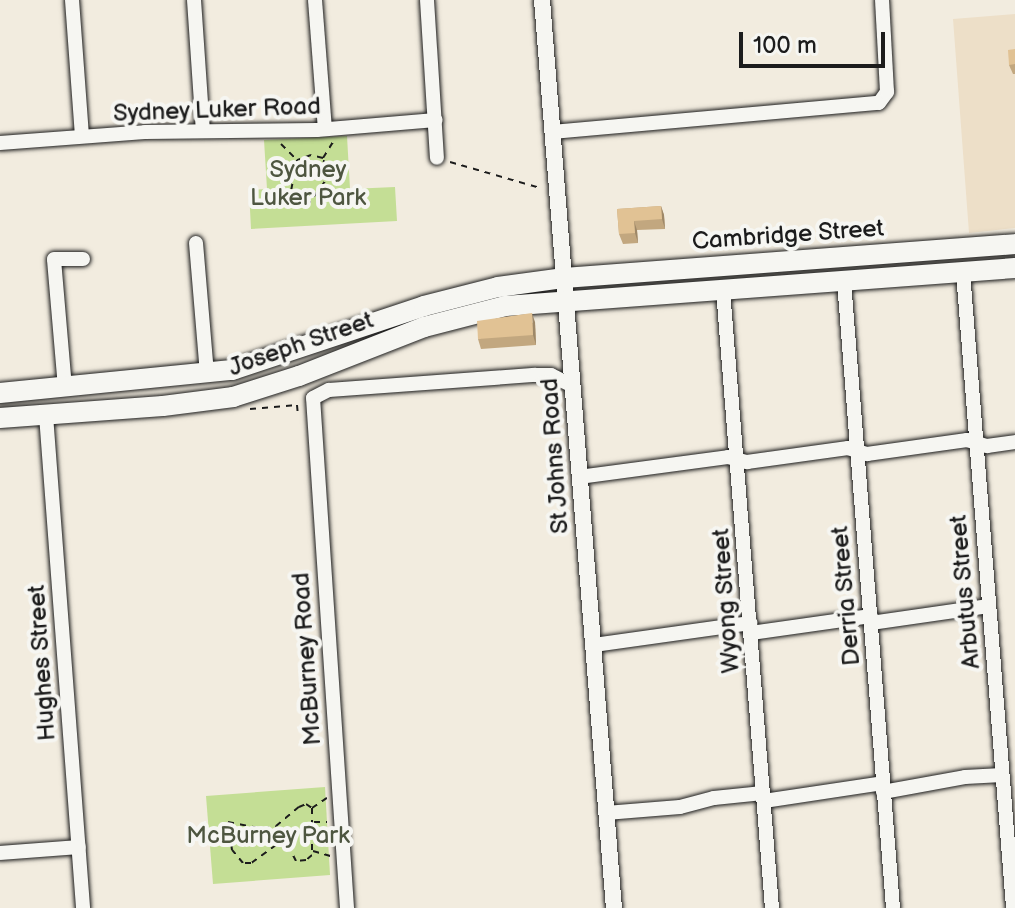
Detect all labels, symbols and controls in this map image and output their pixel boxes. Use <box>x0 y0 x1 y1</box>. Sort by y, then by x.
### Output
scale bar <box>743 16 889 66</box>
text: 100 m <box>753 31 817 60</box>
street label: Sydney Luker Road <box>112 92 322 128</box>
park label: Sydney Luker Park <box>250 156 366 212</box>
street label: Cambridge Street <box>691 214 885 256</box>
street label: Joseph Street <box>225 306 377 382</box>
street label: St Johns Road <box>535 377 575 535</box>
street label: Arbutus Street <box>944 514 986 670</box>
street label: Derria Street <box>826 525 866 667</box>
street label: Wyong Street <box>707 528 745 674</box>
street label: McBurney Road <box>287 571 327 747</box>
street label: Hughes Street <box>22 584 62 742</box>
park label: McBurney Park <box>186 822 350 850</box>

